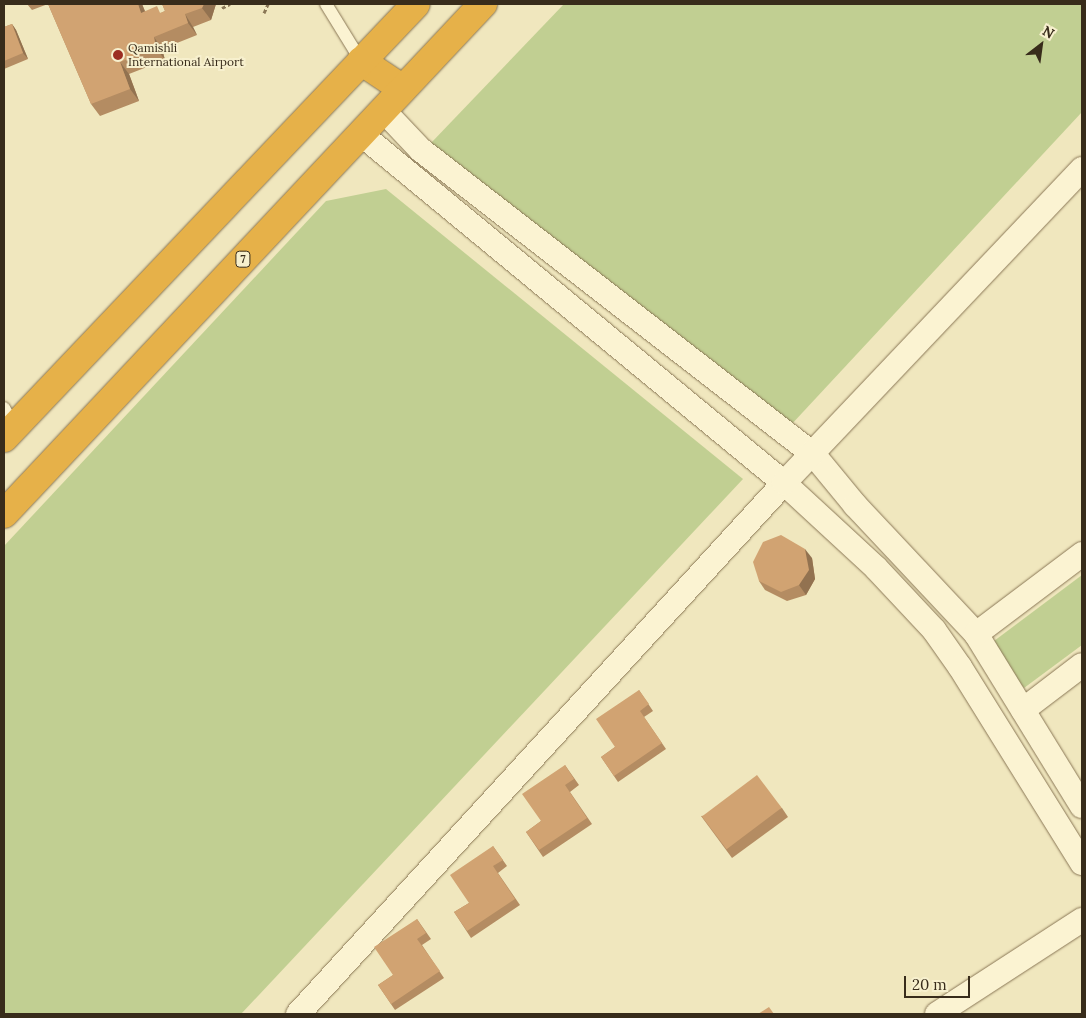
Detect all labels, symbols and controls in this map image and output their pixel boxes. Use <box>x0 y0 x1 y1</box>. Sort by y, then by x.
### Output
north arrow <box>1016 20 1066 70</box>
text: N <box>1039 22 1058 43</box>
place label: Qamishli International Airport <box>128 41 244 69</box>
marker: Qamishli International Airport <box>112 49 124 61</box>
road number: 7 <box>234 250 252 268</box>
scale bar <box>906 966 972 998</box>
text: 20 m <box>912 975 947 994</box>

